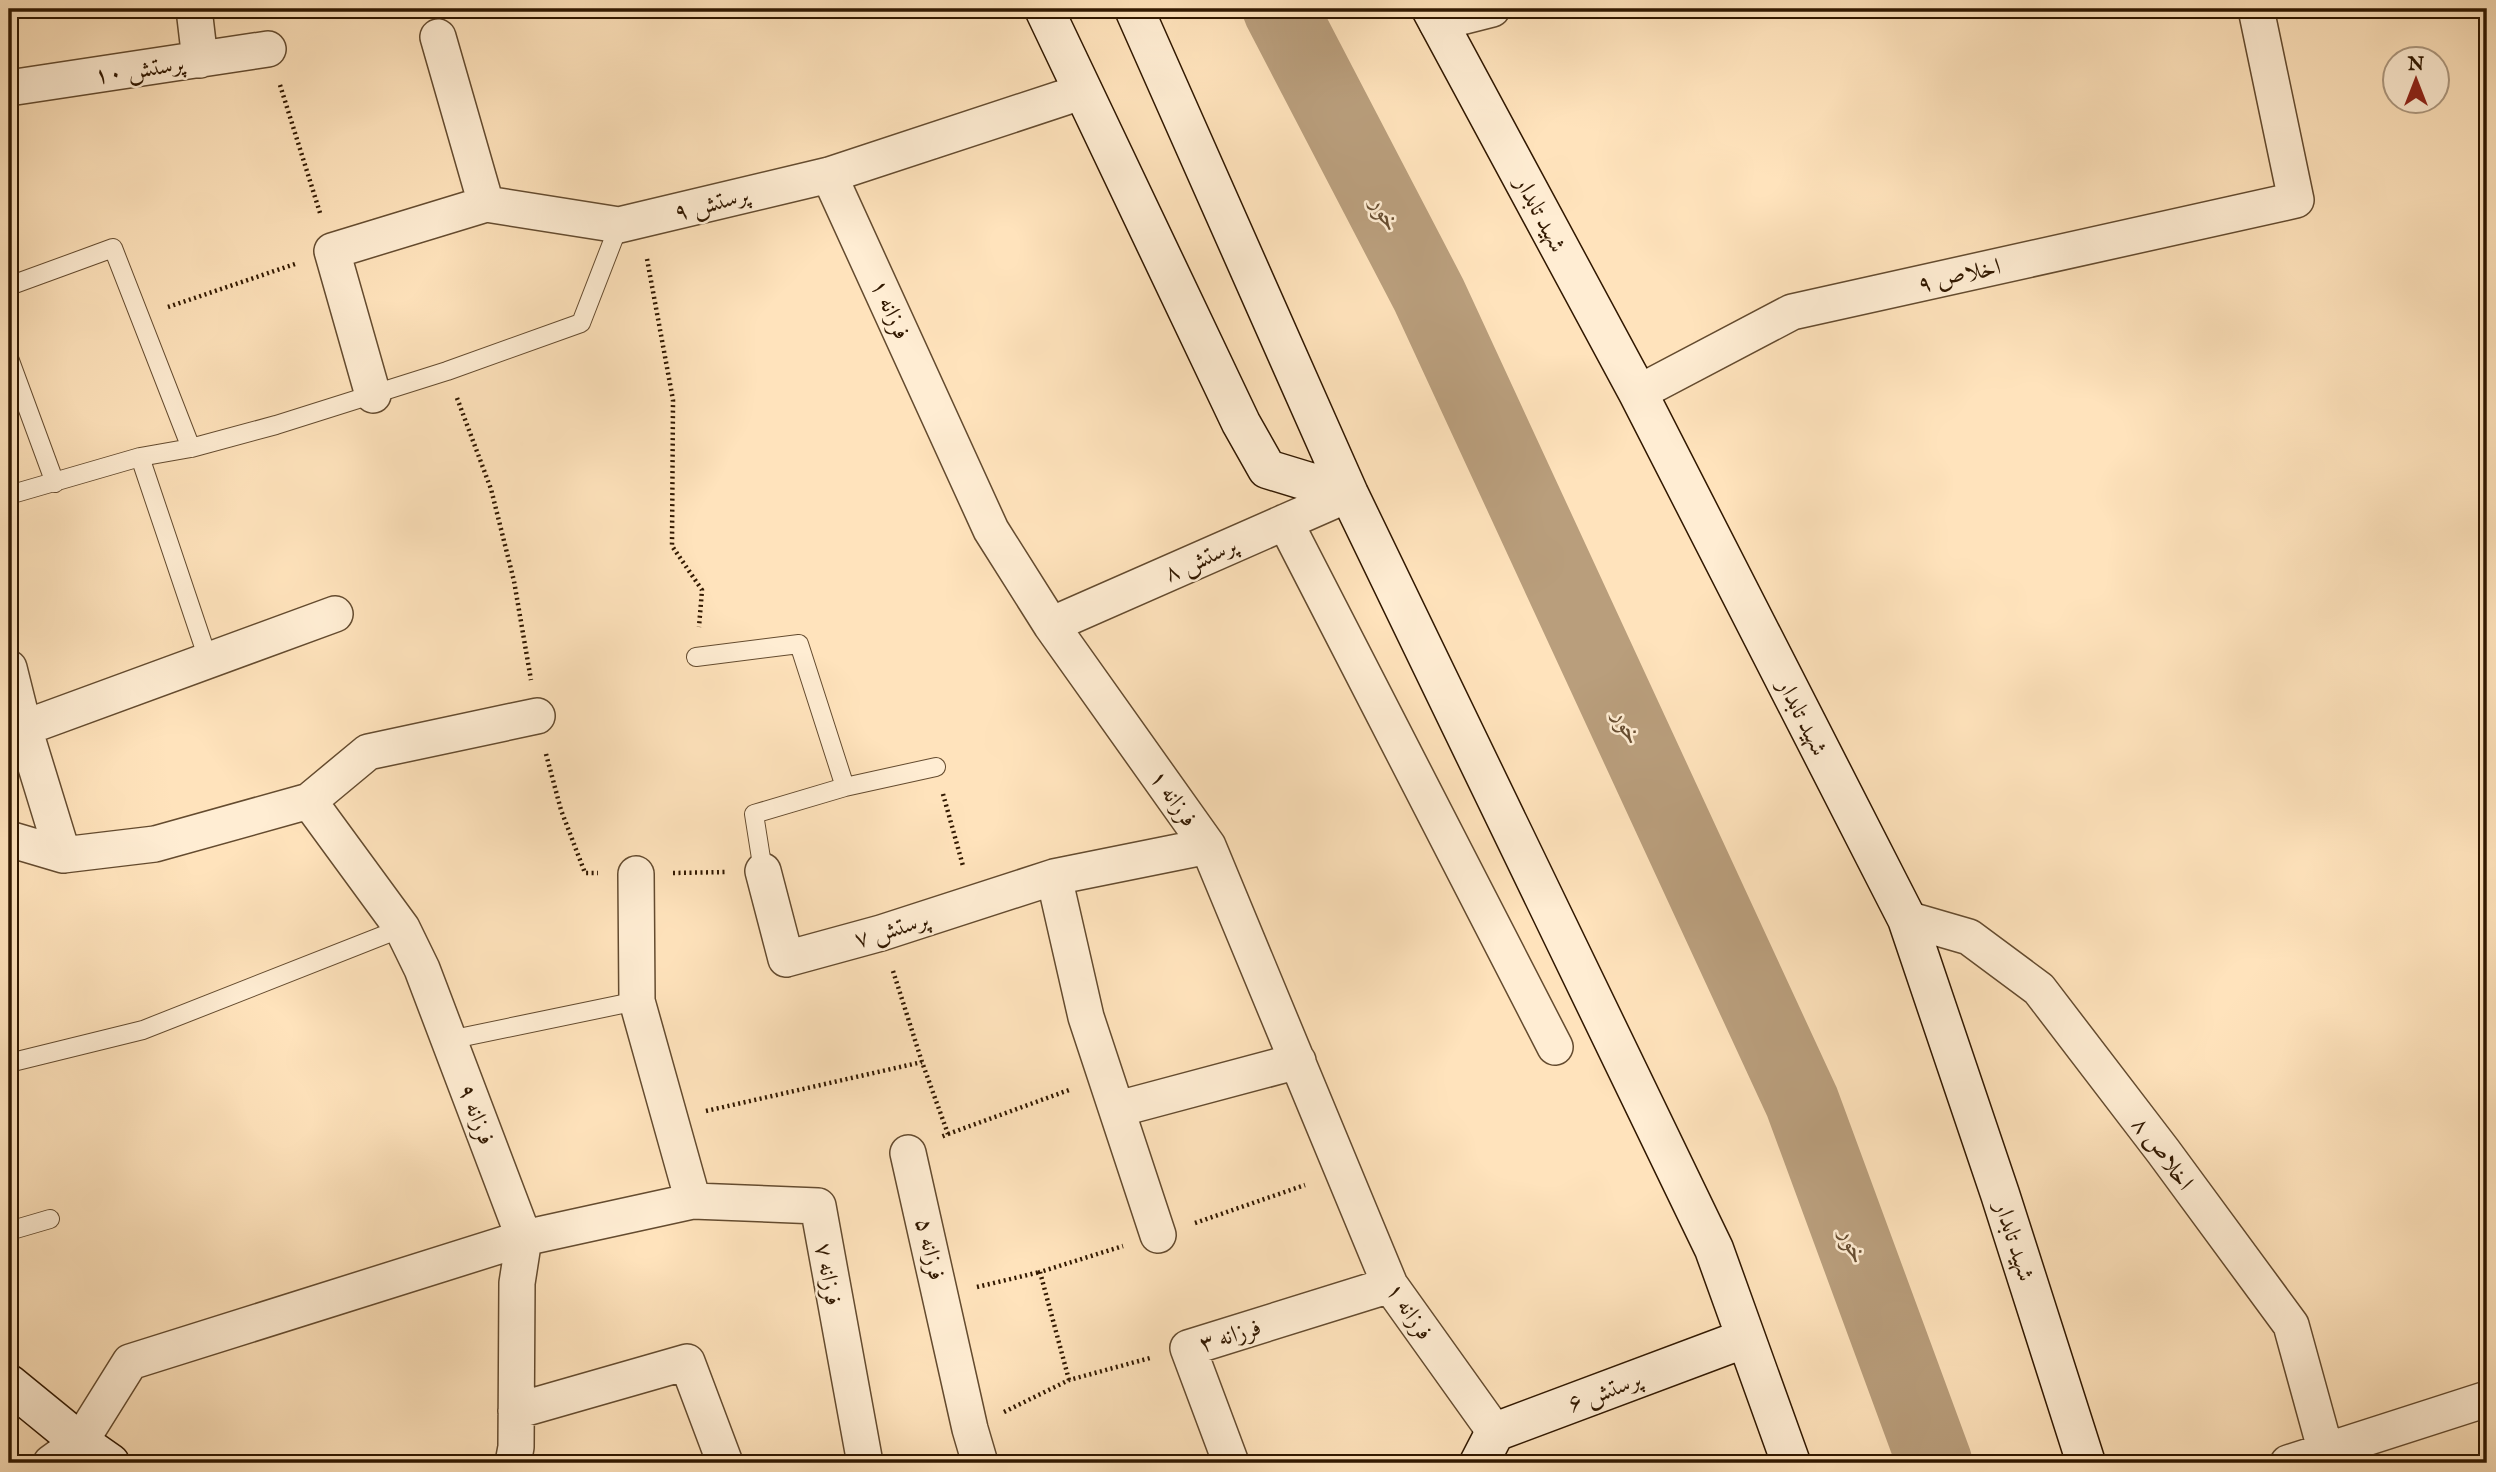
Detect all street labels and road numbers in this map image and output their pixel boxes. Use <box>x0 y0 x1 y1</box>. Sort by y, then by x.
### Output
street label: پرستش ۱۰ <box>92 48 189 92</box>
street label: شهید تابدار <box>1506 169 1573 258</box>
street label: پرستش ۹ <box>671 180 755 229</box>
street label: اخلاص ۹ <box>1915 252 2004 301</box>
street label: فرزانه ۱ <box>863 275 917 345</box>
street label: پرستش ۸ <box>1160 530 1244 590</box>
street label: شهید تابدار <box>1768 672 1834 761</box>
street label: فرزانه ۱ <box>1142 764 1204 834</box>
street label: پرستش ۷ <box>851 904 935 956</box>
street label: فرزانه ۹ <box>450 1080 501 1150</box>
street label: اخلاص ۸ <box>2124 1111 2200 1197</box>
street label: شهید تابدار <box>1986 1196 2041 1285</box>
street label: فرزانه ۵ <box>907 1215 952 1284</box>
street label: فرزانه ۷ <box>807 1241 848 1308</box>
street label: فرزانه ۱ <box>1378 1277 1439 1347</box>
street label: فرزانه ۳ <box>1196 1312 1265 1360</box>
street label: پرستش ۶ <box>1563 1364 1648 1420</box>

